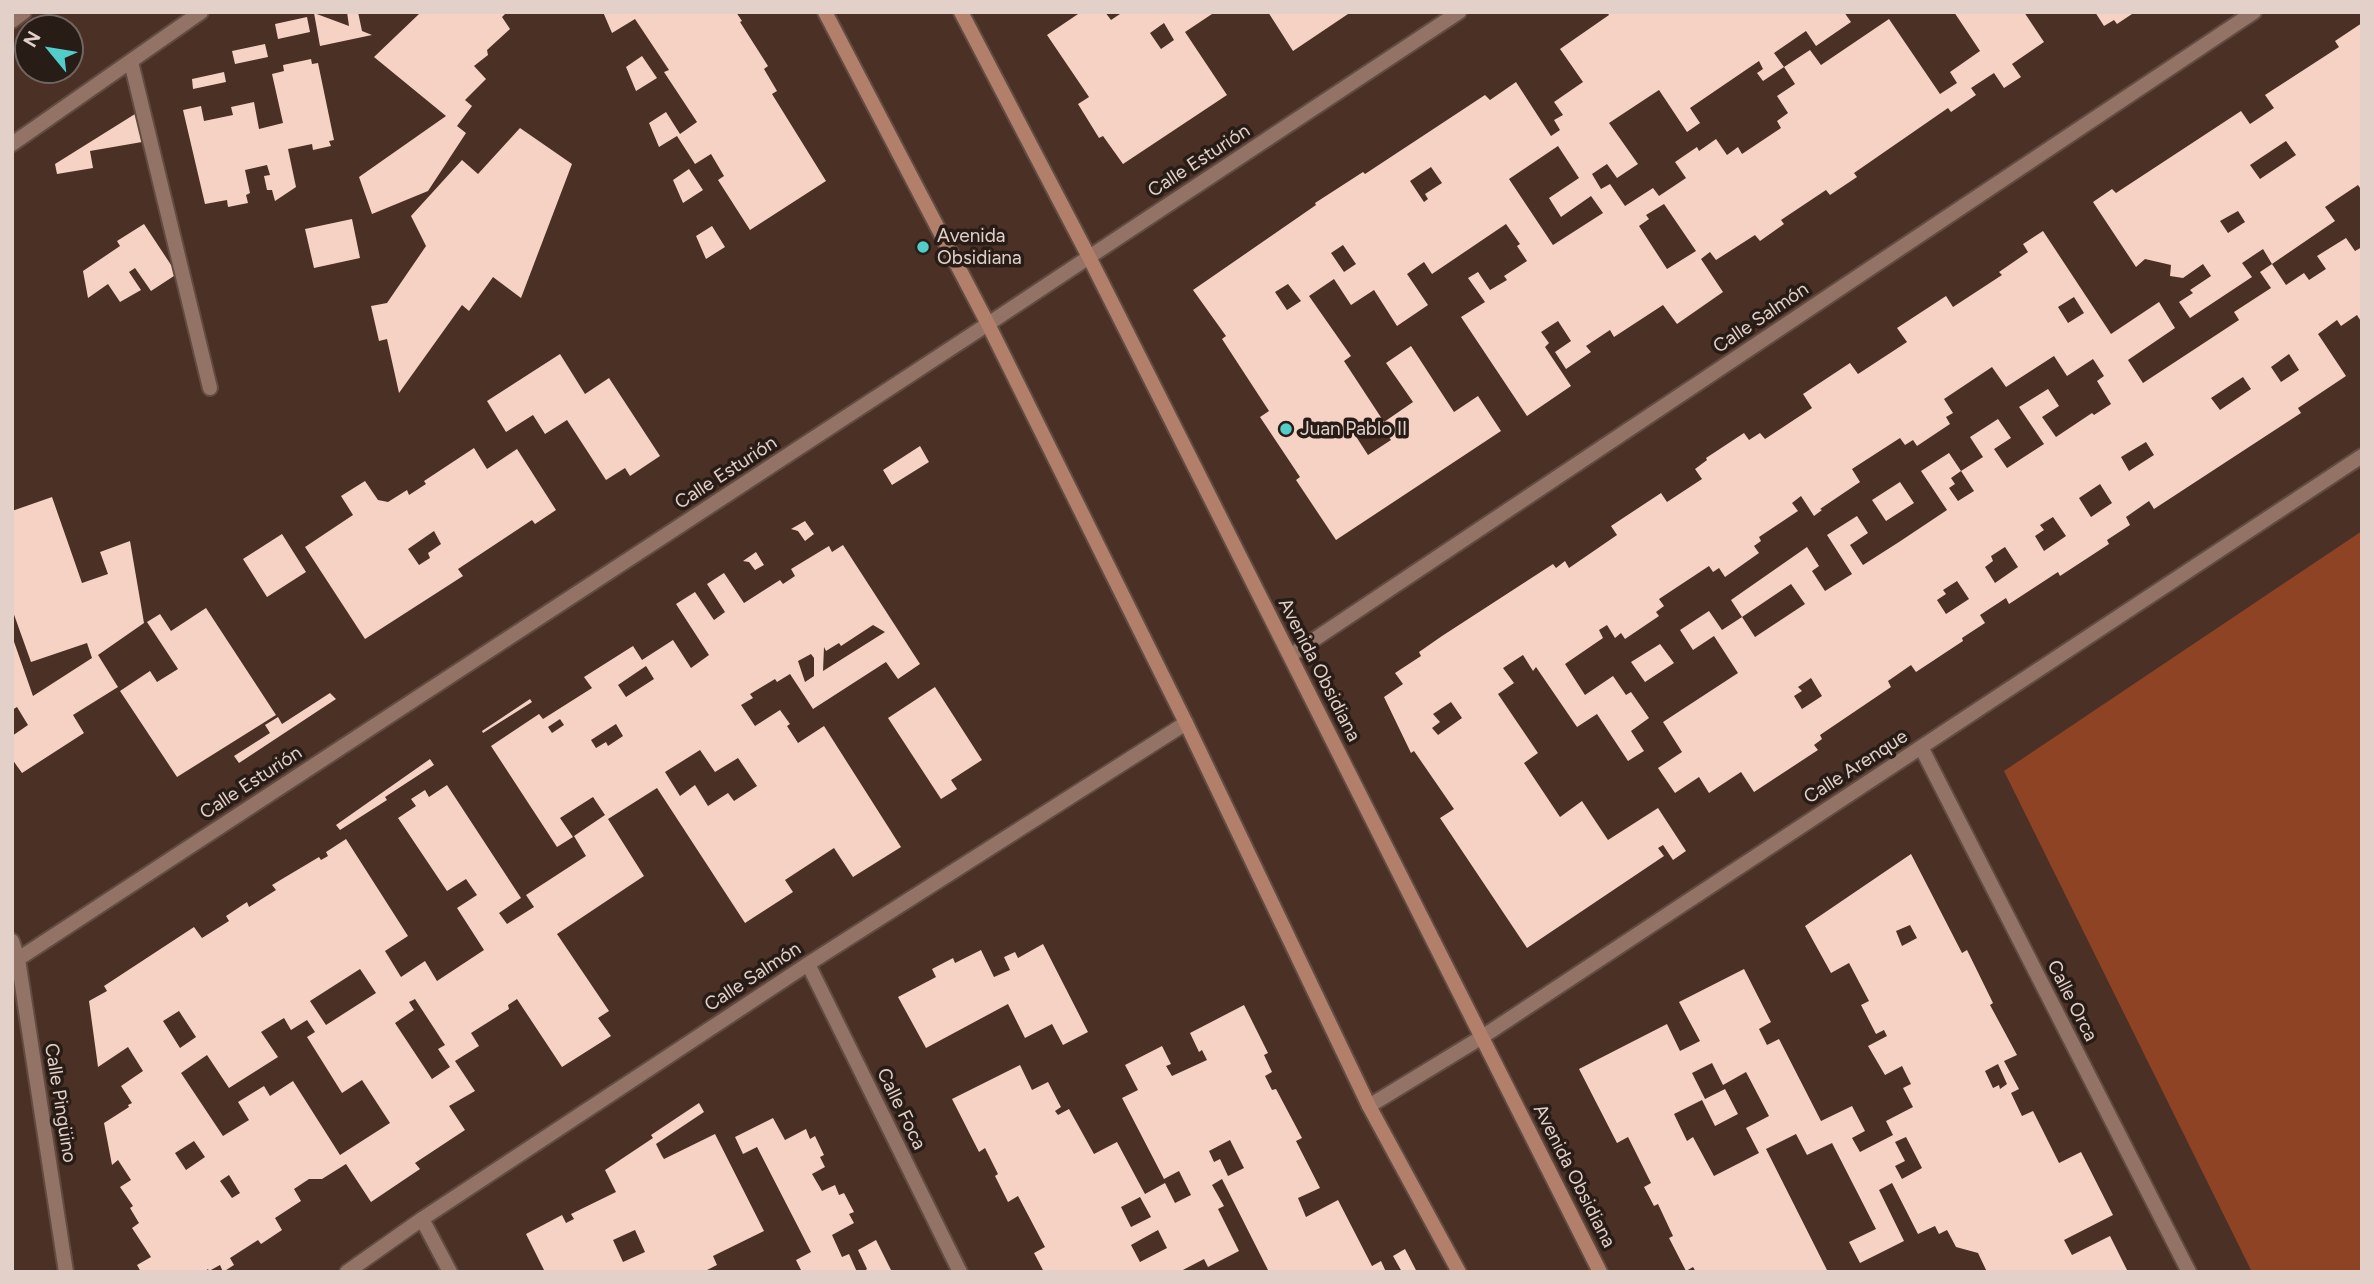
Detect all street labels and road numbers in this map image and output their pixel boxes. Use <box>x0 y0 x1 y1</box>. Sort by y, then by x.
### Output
street label: Calle Esturión <box>1144 120 1254 202</box>
street label: Calle Salmón <box>1709 278 1813 358</box>
street label: Calle Esturión <box>671 432 781 514</box>
street label: Avenida Obsidiana <box>1273 594 1365 746</box>
street label: Calle Arenque <box>1800 725 1912 809</box>
street label: Calle Esturión <box>196 742 306 824</box>
street label: Calle Salmón <box>701 937 805 1017</box>
street label: Calle Orca <box>2042 957 2102 1045</box>
street label: Calle Pingüino <box>39 1042 81 1164</box>
street label: Calle Foca <box>871 1064 931 1154</box>
street label: Avenida Obsidiana <box>1528 1100 1620 1252</box>

